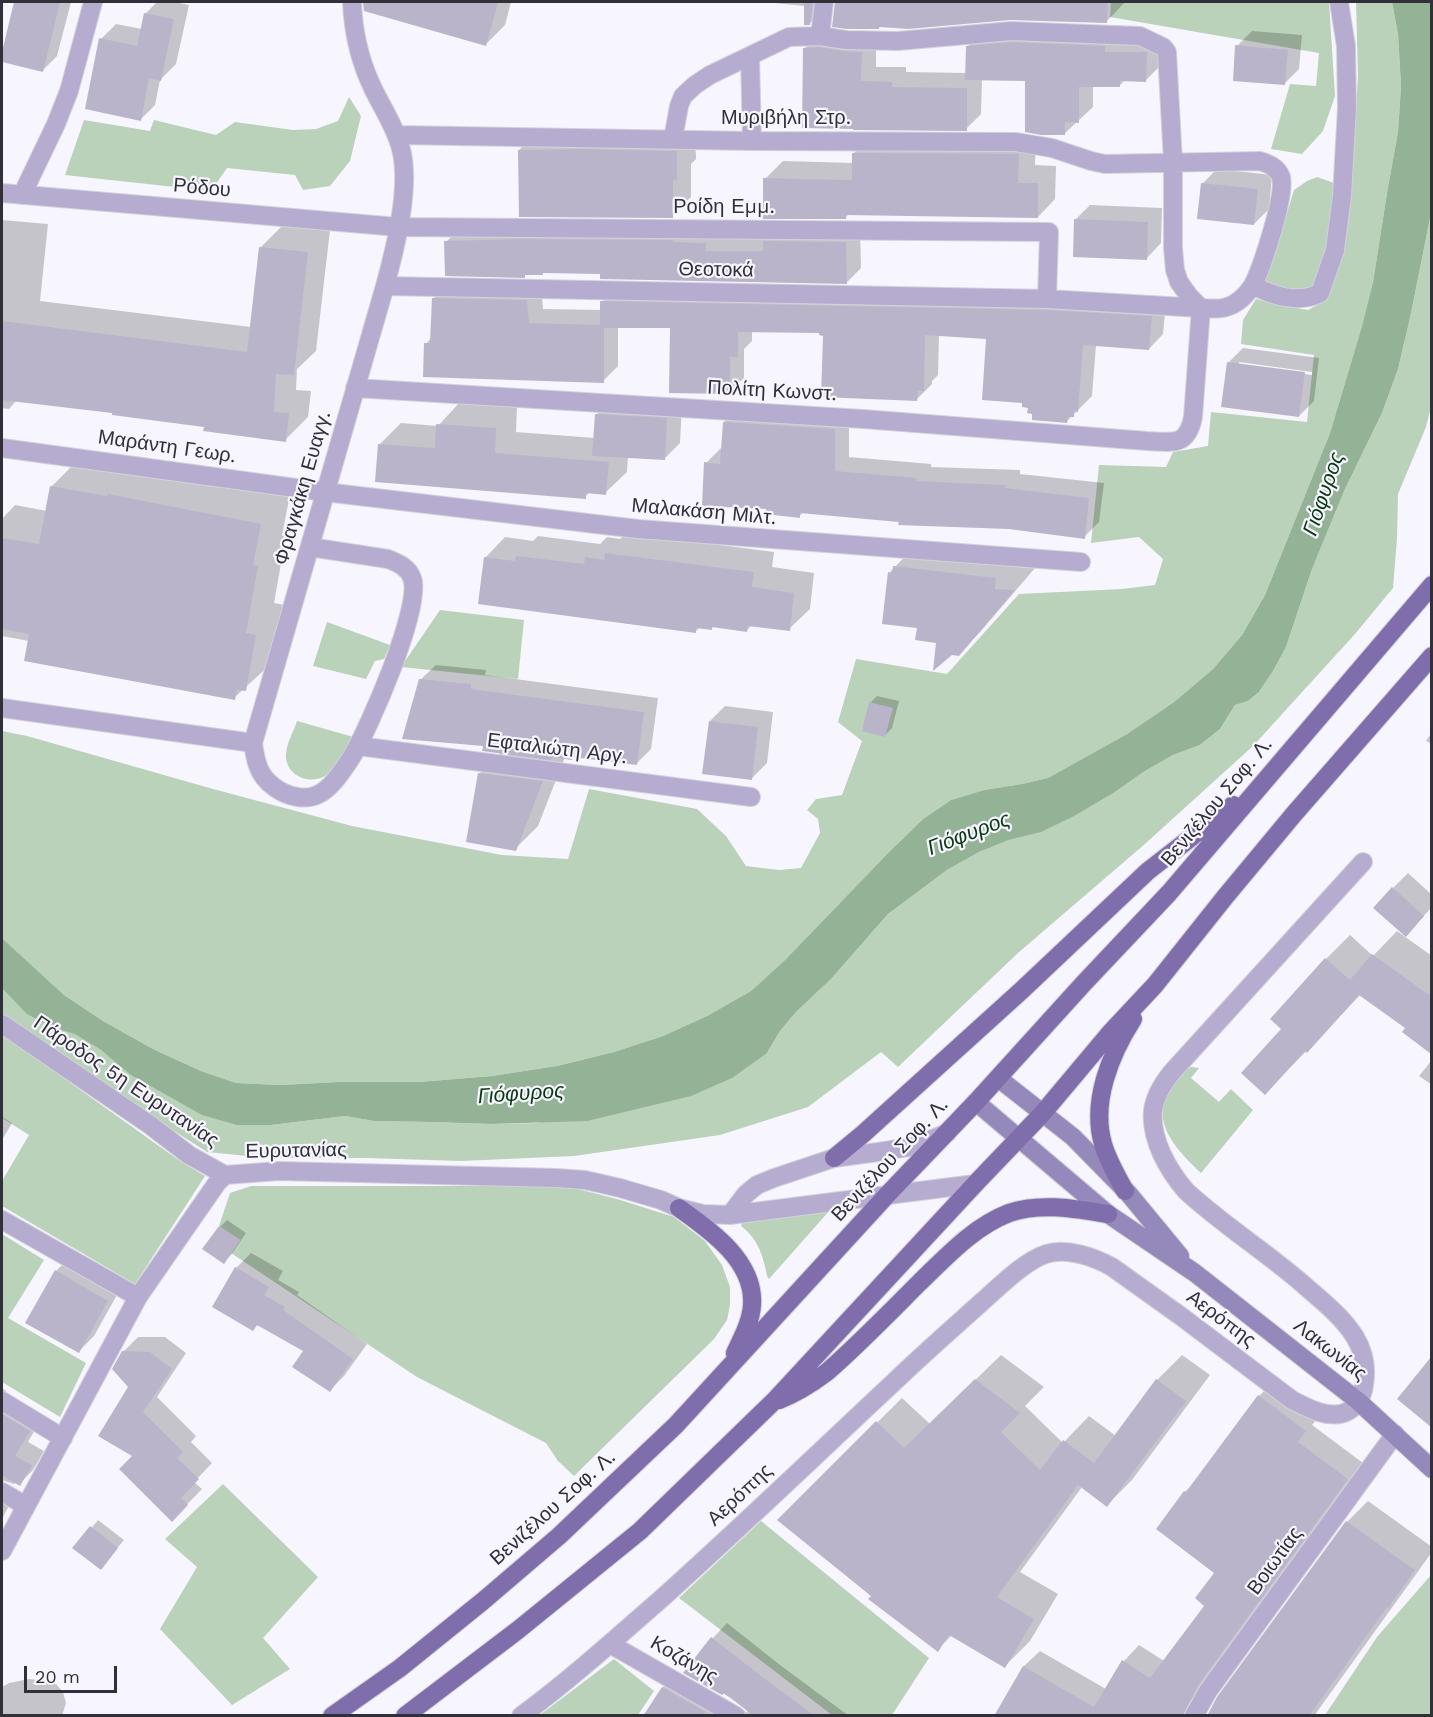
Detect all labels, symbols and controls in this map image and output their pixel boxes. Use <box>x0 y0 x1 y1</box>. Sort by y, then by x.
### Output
street label: Μυριβήλη Στρ. <box>721 106 851 130</box>
street label: Ρόδου <box>172 174 232 202</box>
street label: Ροίδη Εμμ. <box>673 195 775 219</box>
street label: Θεοτοκά <box>678 257 754 283</box>
street label: Πολίτη Κωνστ. <box>707 376 837 406</box>
street label: Φραγκάκη Ευαγγ. <box>270 408 336 568</box>
street label: Μαράντη Γεωρ. <box>96 425 238 469</box>
water label: Γιόφυρος <box>1298 449 1350 539</box>
street label: Μαλακάση Μιλτ. <box>631 494 777 530</box>
street label: Εφταλιώτη Αργ. <box>486 729 628 769</box>
street label: Βενιζέλου Σοφ. Λ. <box>1156 733 1278 871</box>
water label: Γιόφυρος <box>924 807 1014 861</box>
street label: Πάροδος 5η Ευρυτανίας <box>29 1011 223 1153</box>
water label: Γιόφυρος <box>477 1078 565 1110</box>
street label: Βενιζέλου Σοφ. Λ. <box>827 1093 953 1227</box>
street label: Ευρυτανίας <box>245 1138 347 1164</box>
street label: Αερόπης <box>1182 1285 1260 1353</box>
street label: Λακωνίας <box>1289 1314 1371 1386</box>
street label: Βενιζέλου Σοφ. Λ. <box>485 1445 621 1571</box>
street label: Αερόπης <box>702 1459 778 1531</box>
street label: Βοιωτίας <box>1242 1522 1308 1600</box>
street label: Κοζάνης <box>646 1631 722 1689</box>
scale bar <box>27 1654 120 1692</box>
text: 20 m <box>35 1666 80 1687</box>

